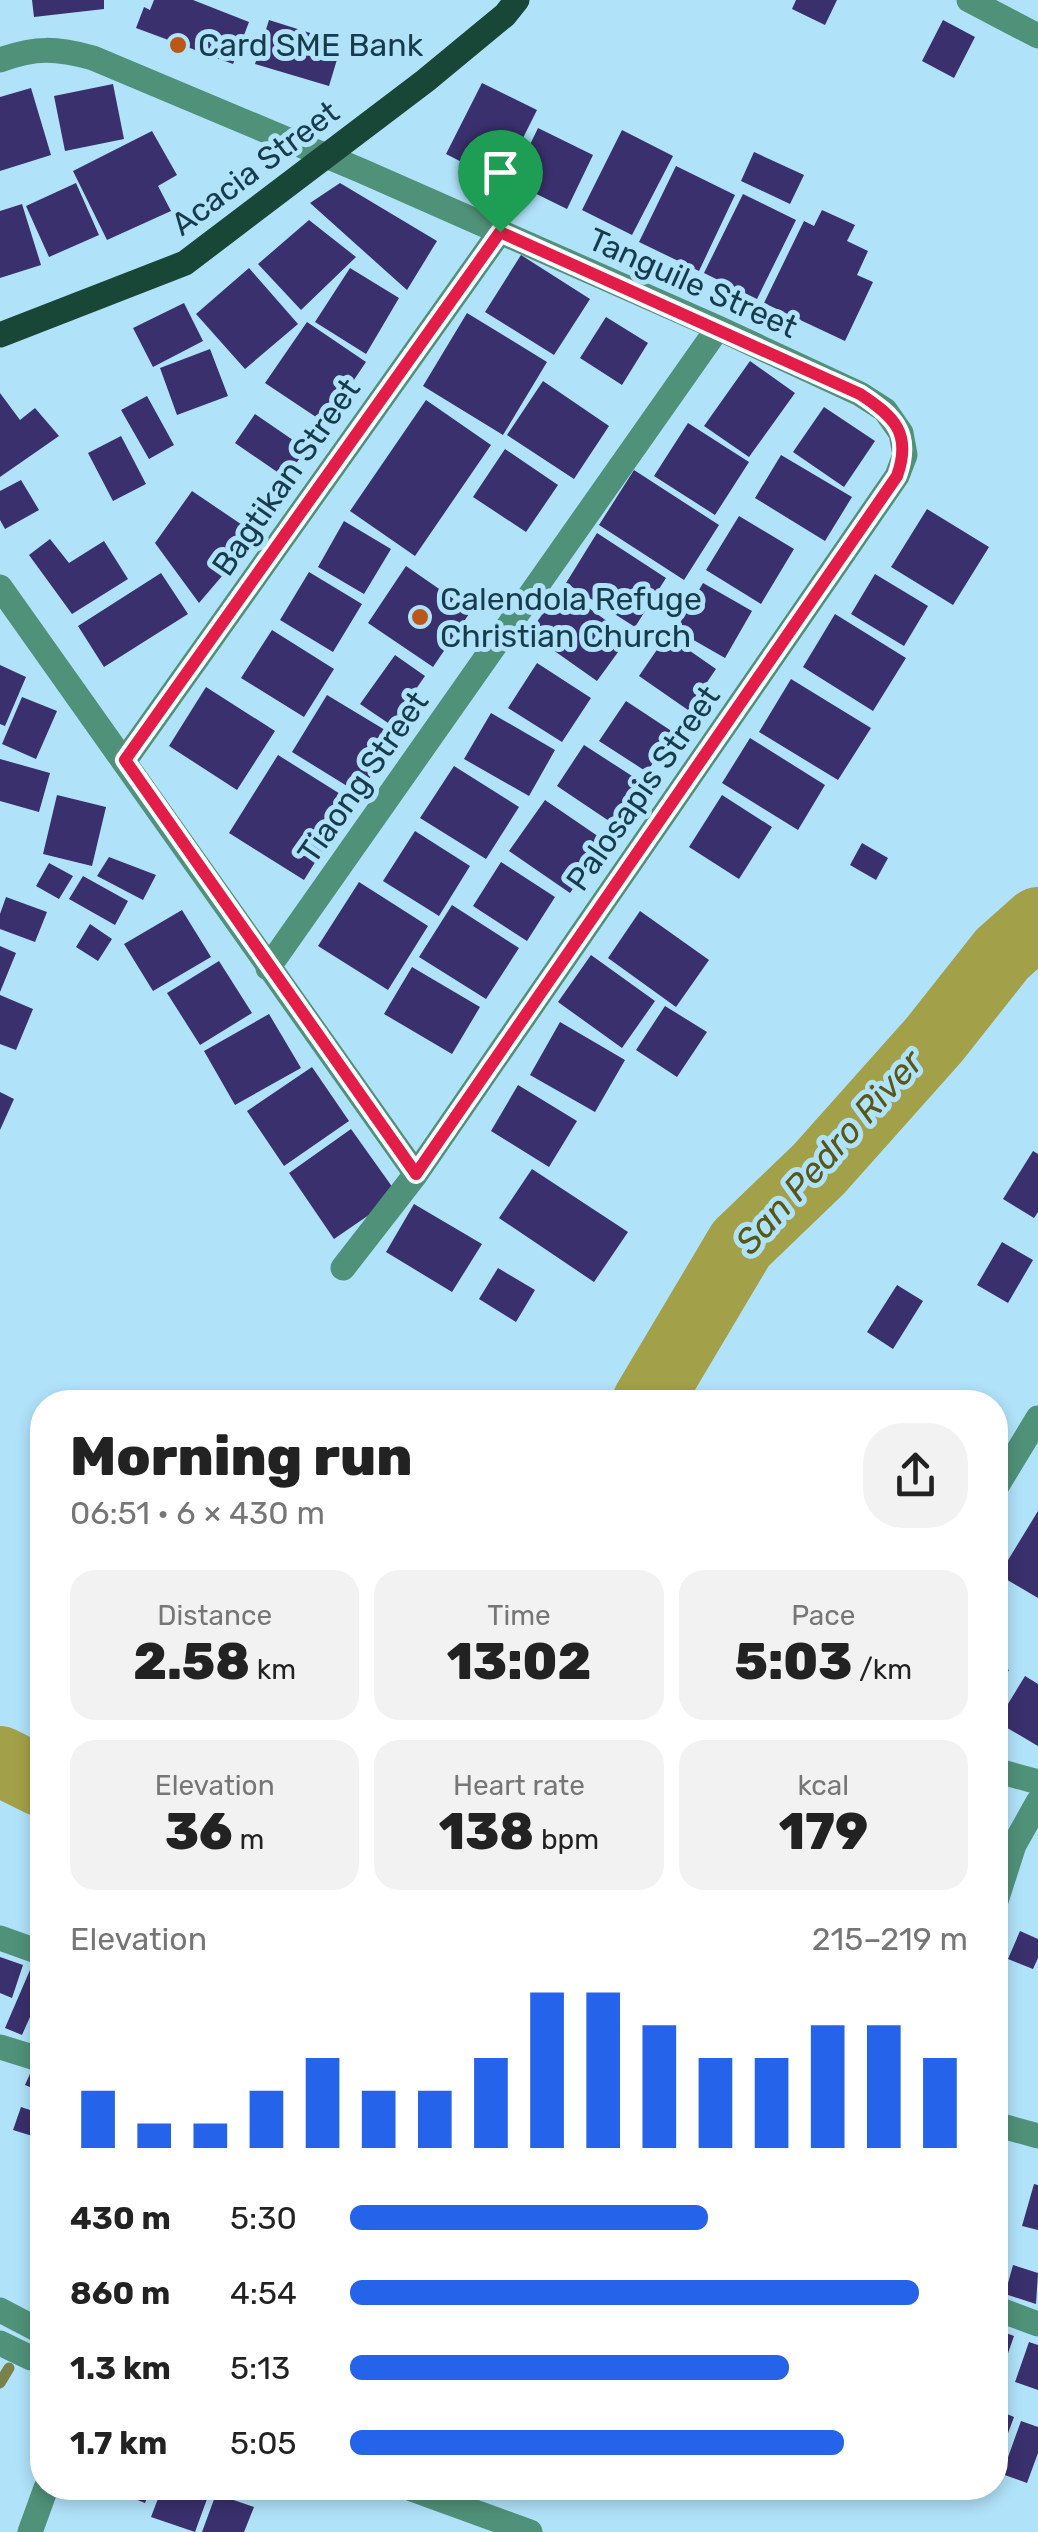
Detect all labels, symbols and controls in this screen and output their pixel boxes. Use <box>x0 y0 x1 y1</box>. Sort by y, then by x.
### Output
place label: Card SME Bank <box>198 26 424 64</box>
marker: Card SME Bank <box>167 34 189 56</box>
street label: Acacia Street <box>164 93 346 243</box>
pin <box>458 130 543 233</box>
icon: arrive <box>473 145 528 200</box>
street label: Tanguile Street <box>583 220 803 346</box>
street label: Bagtikan Street <box>204 371 368 583</box>
place label: Calendola Refuge Christian Church <box>440 580 702 655</box>
marker: Calendola Refuge Christian Church <box>409 606 431 628</box>
street label: Palosapis Street <box>558 678 728 898</box>
street label: Tiaong Street <box>290 684 436 870</box>
water label: San Pedro River <box>726 1040 933 1263</box>
button: share <box>863 1423 968 1528</box>
text: Morning run <box>70 1424 412 1489</box>
text: 06:51 · 6 × 430 m <box>70 1494 325 1532</box>
text: Distance <box>157 1599 272 1632</box>
text: Time <box>487 1599 551 1632</box>
text: Pace <box>791 1599 855 1632</box>
text: 2.58 <box>133 1632 250 1692</box>
text: 13:02 <box>447 1632 591 1692</box>
text: 5:03 <box>735 1632 852 1692</box>
text: km <box>250 1653 296 1686</box>
text: /km <box>852 1653 912 1686</box>
text: Elevation <box>155 1769 275 1802</box>
text: Heart rate <box>453 1769 585 1802</box>
text: kcal <box>798 1769 849 1802</box>
text: 36 <box>165 1802 233 1862</box>
text: 138 <box>439 1802 534 1862</box>
text: 179 <box>779 1802 868 1862</box>
text: m <box>233 1823 264 1856</box>
text: bpm <box>534 1823 599 1856</box>
text: Elevation <box>70 1920 207 1958</box>
text: 215–219 m <box>812 1920 968 1958</box>
text: 430 m <box>70 2199 171 2237</box>
text: 5:30 <box>230 2199 297 2237</box>
text: 860 m <box>70 2274 170 2312</box>
text: 4:54 <box>230 2274 297 2312</box>
text: 1.3 km <box>70 2349 171 2387</box>
text: 5:13 <box>230 2349 290 2387</box>
text: 1.7 km <box>70 2424 167 2462</box>
text: 5:05 <box>230 2424 297 2462</box>

